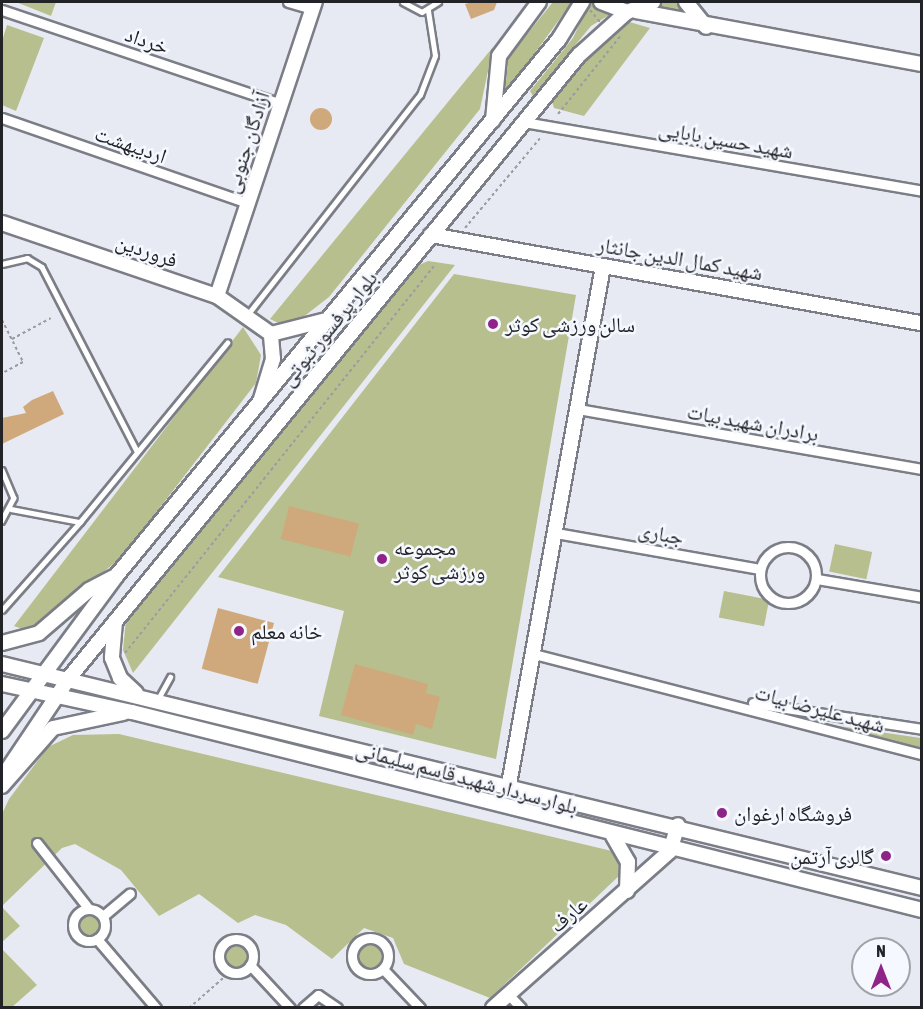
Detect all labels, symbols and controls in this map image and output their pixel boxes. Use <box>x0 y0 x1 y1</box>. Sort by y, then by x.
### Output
street label: خرداد <box>122 21 172 59</box>
street label: آزادگان جنوبی <box>218 88 274 196</box>
street label: شهید حسین بابایی <box>657 115 795 163</box>
street label: اردیبهشت <box>92 120 170 168</box>
street label: فروردین <box>113 228 181 272</box>
street label: شهید کمال الدین جانثار <box>595 231 765 285</box>
street label: بلوار پرفسور ثبوتی <box>274 265 382 391</box>
place label: سالن ورزشی کوثر <box>505 311 635 337</box>
marker: سالن ورزشی کوثر <box>486 317 500 331</box>
street label: برادران شهید بیات <box>685 398 821 446</box>
street label: جباری <box>636 517 686 549</box>
place label: مجموعه ورزشی کوثر <box>394 534 485 584</box>
marker: مجموعه ورزشی کوثر <box>375 552 389 566</box>
place label: خانه معلم <box>251 618 322 644</box>
marker: خانه معلم <box>232 624 246 638</box>
street label: شهید علیرضا بیات <box>752 679 888 737</box>
street label: بلوار سردار شهید قاسم سلیمانی <box>353 735 581 819</box>
place label: فروشگاه ارغوان <box>734 800 852 826</box>
marker: فروشگاه ارغوان <box>715 806 729 820</box>
place label: گالری آرتمن <box>790 843 874 869</box>
marker: گالری آرتمن <box>879 849 893 863</box>
street label: عارف <box>544 891 592 937</box>
north arrow <box>851 937 911 997</box>
text: N <box>876 942 886 960</box>

